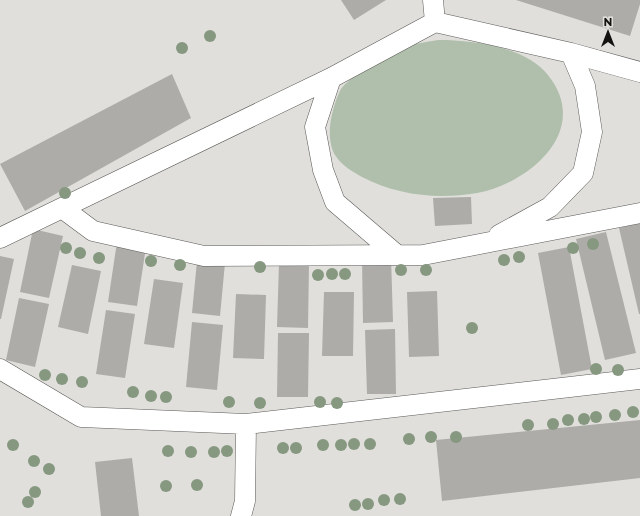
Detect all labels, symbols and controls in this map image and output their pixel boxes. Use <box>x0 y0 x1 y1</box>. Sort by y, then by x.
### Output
north arrow <box>588 12 628 52</box>
text: N <box>604 15 612 29</box>

